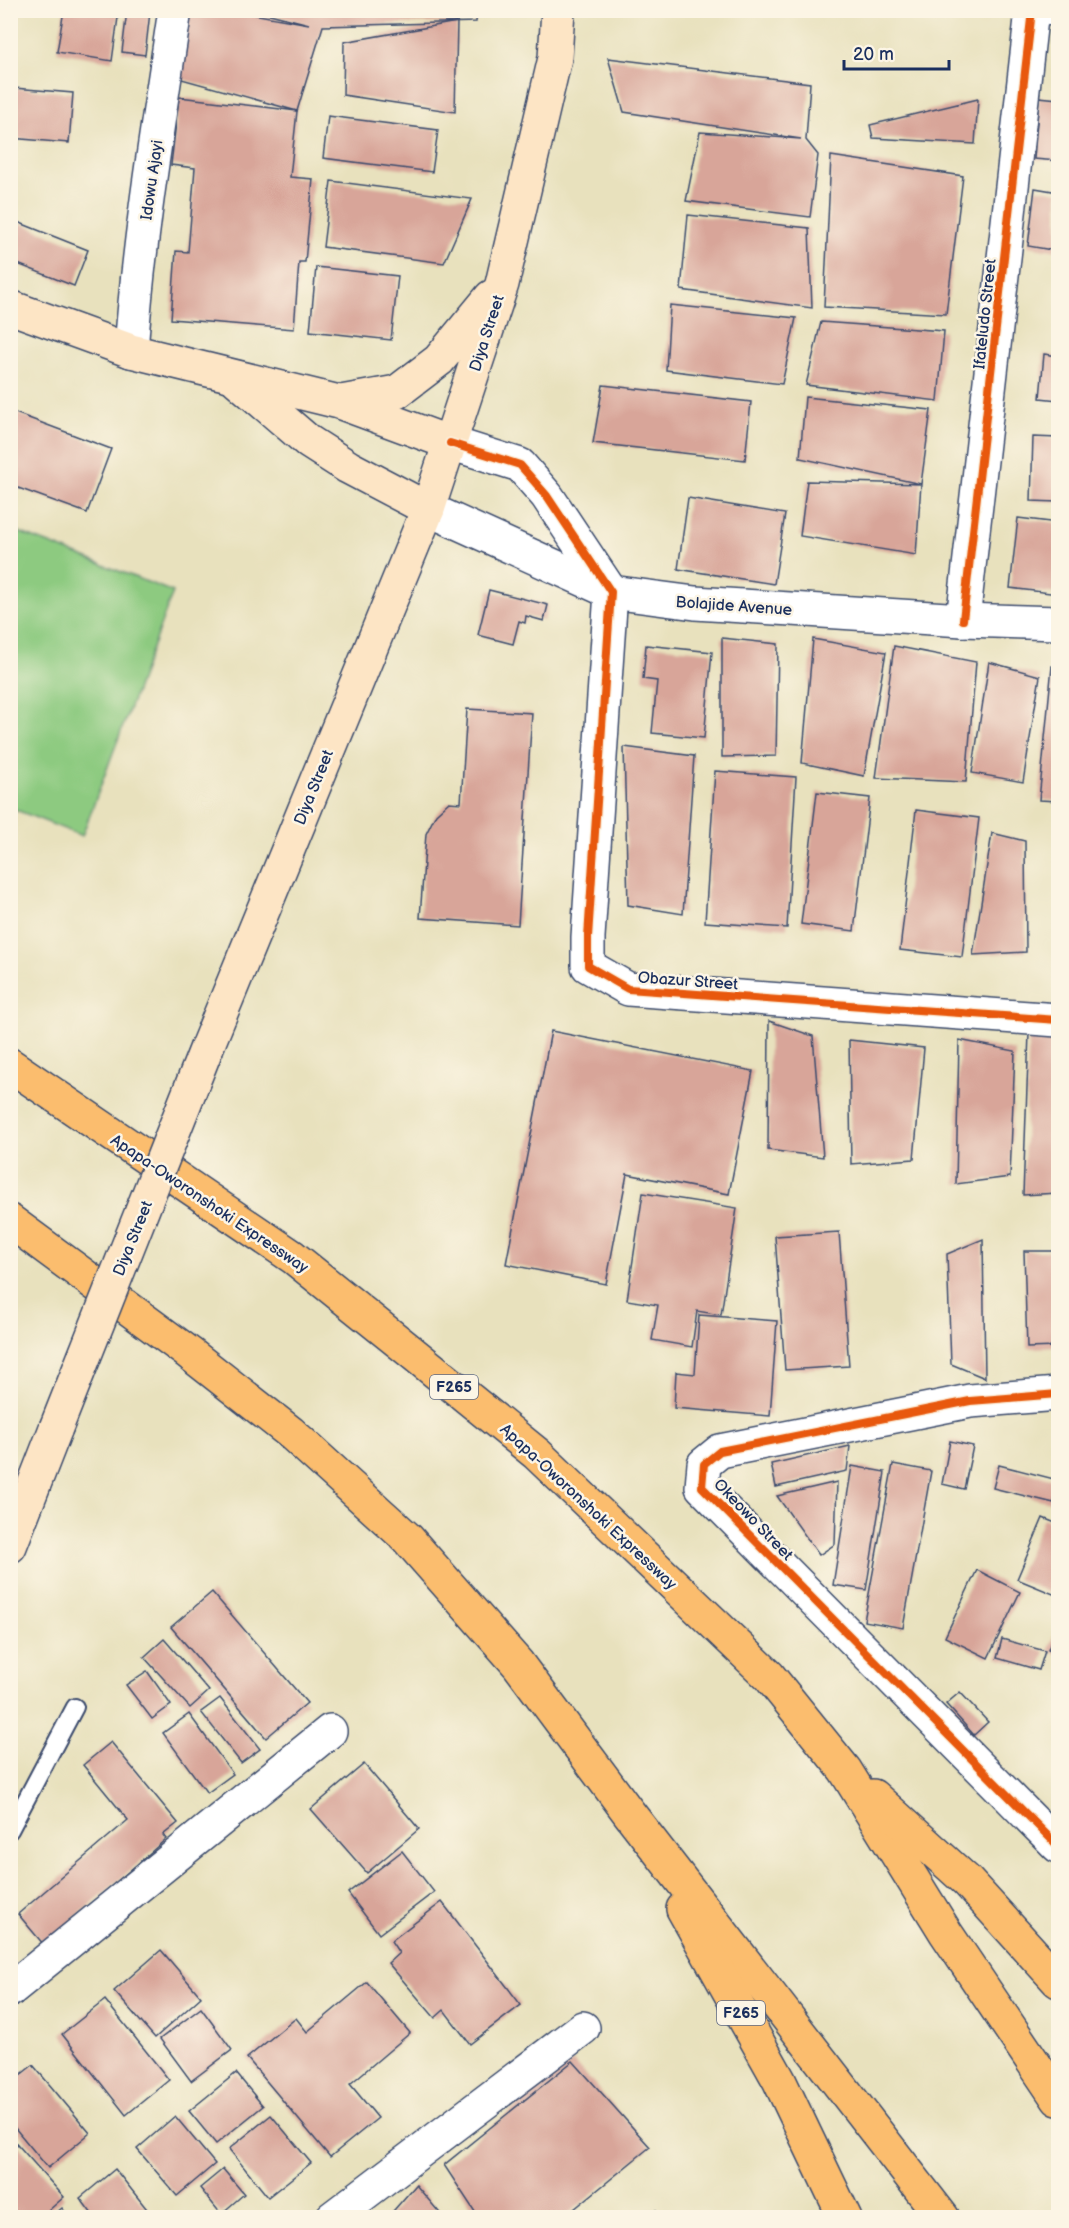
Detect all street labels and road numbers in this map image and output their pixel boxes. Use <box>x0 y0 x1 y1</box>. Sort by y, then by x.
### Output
street label: Idowu Ajayi <box>137 139 168 221</box>
street label: Ifateludo Street <box>970 258 1001 370</box>
street label: Diya Street <box>466 293 509 374</box>
street label: Bolajide Avenue <box>675 593 793 620</box>
street label: Diya Street <box>291 747 338 828</box>
street label: Obazur Street <box>637 969 739 994</box>
street label: Apapa-Oworonshoki Expressway <box>107 1131 312 1278</box>
street label: Diya Street <box>110 1198 157 1279</box>
road number: F265 <box>430 1375 478 1399</box>
street label: Apapa-Oworonshoki Expressway <box>496 1420 681 1595</box>
street label: Okeowo Street <box>709 1475 797 1565</box>
road number: F265 <box>717 2001 765 2025</box>

